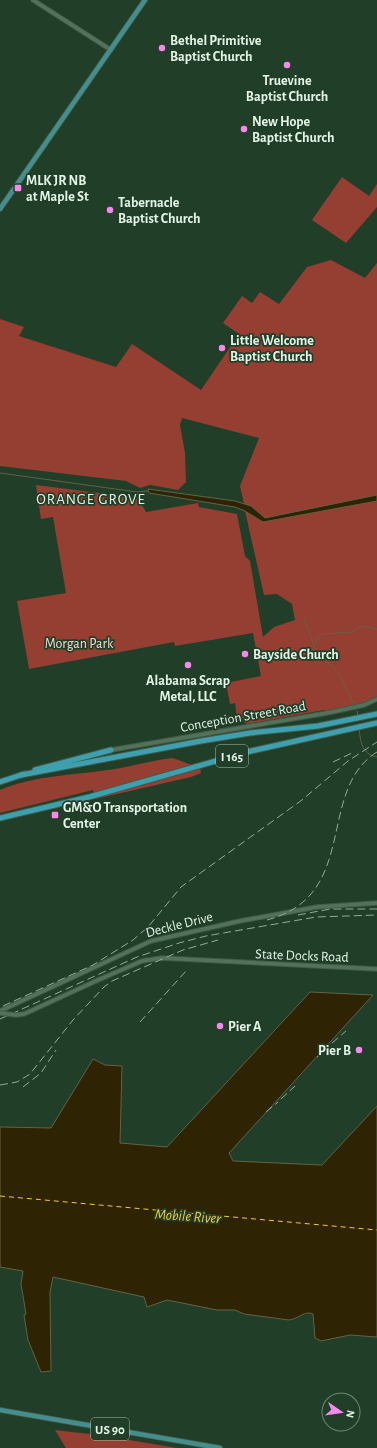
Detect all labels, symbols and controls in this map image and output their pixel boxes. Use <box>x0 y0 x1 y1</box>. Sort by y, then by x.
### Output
place label: Bethel Primitive Baptist Church <box>170 34 262 64</box>
marker: Bethel Primitive Baptist Church <box>157 43 167 53</box>
marker: Truevine Baptist Church <box>282 60 292 70</box>
place label: Truevine Baptist Church <box>246 74 328 104</box>
place label: New Hope Baptist Church <box>252 115 334 145</box>
marker: New Hope Baptist Church <box>239 124 249 134</box>
place label: MLK JR NB at Maple St <box>26 174 89 204</box>
marker: MLK JR NB at Maple St <box>13 183 23 193</box>
place label: Tabernacle Baptist Church <box>118 196 200 226</box>
marker: Tabernacle Baptist Church <box>105 205 115 215</box>
place label: Little Welcome Baptist Church <box>230 334 314 364</box>
marker: Little Welcome Baptist Church <box>217 343 227 353</box>
district label: ORANGE GROVE <box>36 492 146 507</box>
park label: Morgan Park <box>45 637 114 651</box>
place label: Bayside Church <box>253 648 339 662</box>
marker: Bayside Church <box>240 649 250 659</box>
marker: Alabama Scrap Metal, LLC <box>183 660 193 670</box>
place label: Alabama Scrap Metal, LLC <box>146 674 230 704</box>
street label: Conception Street Road <box>179 699 307 735</box>
road number: I 165 <box>216 745 248 767</box>
place label: GM&O Transportation Center <box>63 801 187 831</box>
marker: GM&O Transportation Center <box>50 810 60 820</box>
street label: Deckle Drive <box>144 910 214 940</box>
street label: State Docks Road <box>255 947 349 965</box>
place label: Pier A <box>228 1020 262 1034</box>
marker: Pier A <box>215 1021 225 1031</box>
place label: Pier B <box>318 1044 351 1058</box>
marker: Pier B <box>354 1045 364 1055</box>
water label: Mobile River <box>154 1207 223 1226</box>
north arrow <box>321 1392 361 1432</box>
text: N <box>344 1409 356 1419</box>
road number: US 90 <box>91 1418 129 1440</box>

